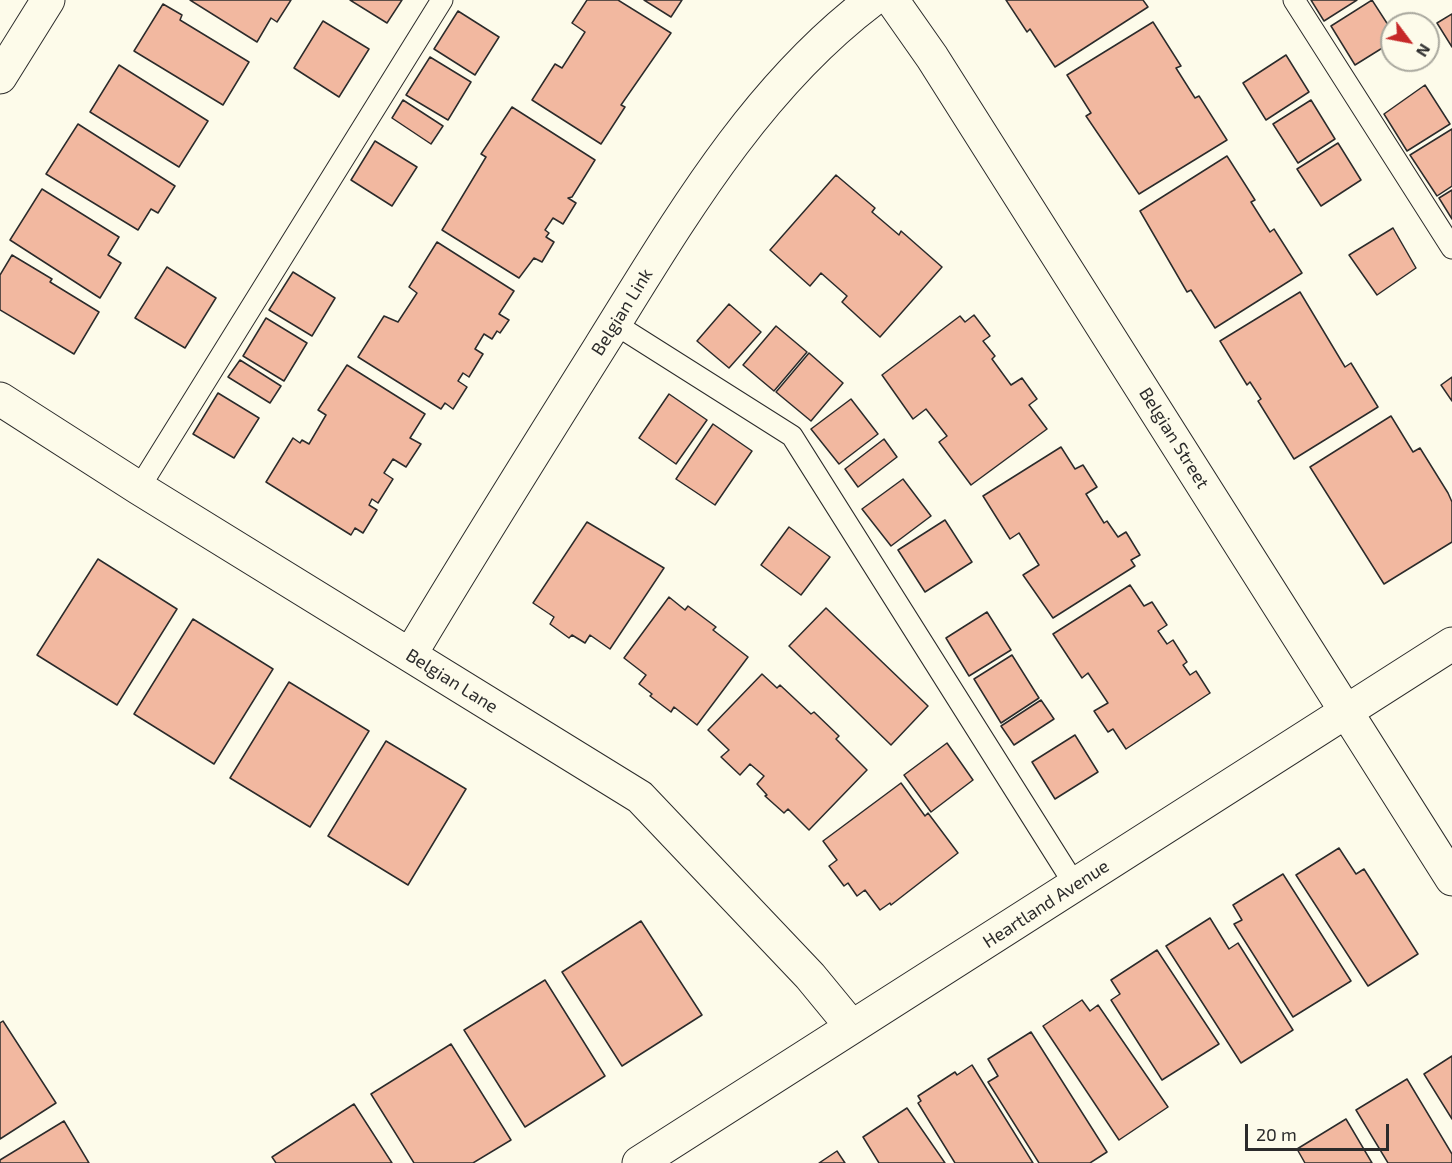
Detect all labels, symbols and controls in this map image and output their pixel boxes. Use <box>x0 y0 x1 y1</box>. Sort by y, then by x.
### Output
north arrow <box>1380 12 1440 72</box>
text: N <box>1413 41 1435 61</box>
street label: Belgian Link <box>587 265 657 359</box>
street label: Belgian Street <box>1134 383 1214 493</box>
street label: Belgian Lane <box>402 644 502 718</box>
street label: Heartland Avenue <box>979 855 1113 953</box>
scale bar <box>1248 1112 1392 1150</box>
text: 20 m <box>1256 1123 1297 1145</box>

